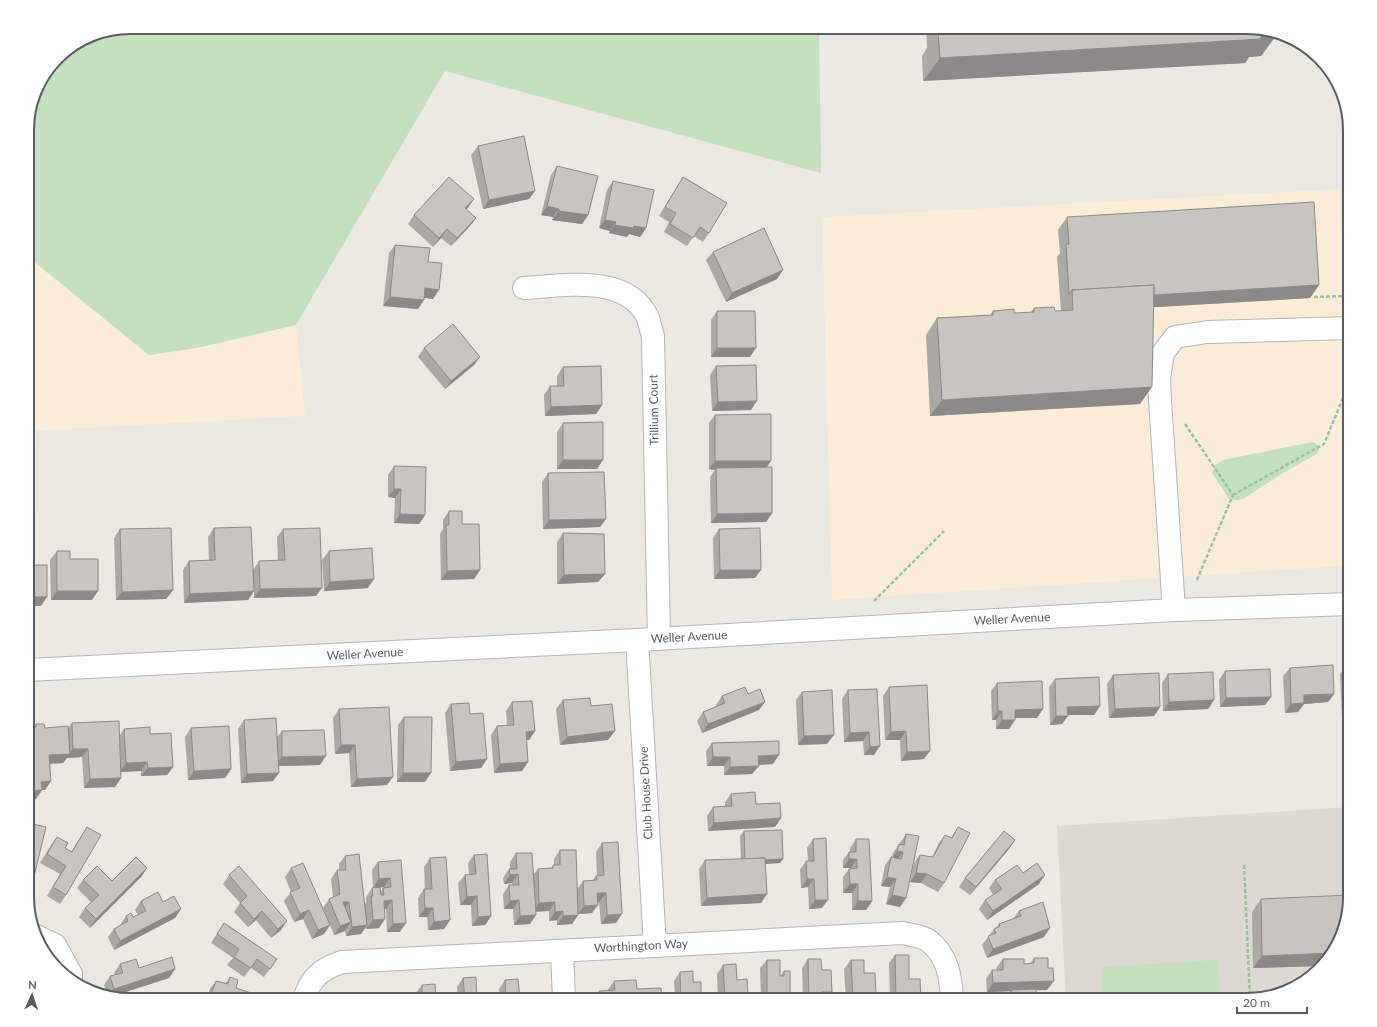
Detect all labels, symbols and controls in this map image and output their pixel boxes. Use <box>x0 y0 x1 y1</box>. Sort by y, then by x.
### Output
street label: Trillium Court <box>645 374 662 446</box>
street label: Weller Avenue <box>973 609 1051 628</box>
street label: Weller Avenue <box>650 627 728 646</box>
street label: Weller Avenue <box>326 644 404 663</box>
street label: Club House Drive <box>636 746 655 840</box>
street label: Worthington Way <box>594 936 689 955</box>
north arrow <box>12 975 52 1015</box>
text: N <box>28 978 37 991</box>
scale bar <box>1237 989 1307 1015</box>
text: 20 m <box>1243 995 1270 1010</box>

